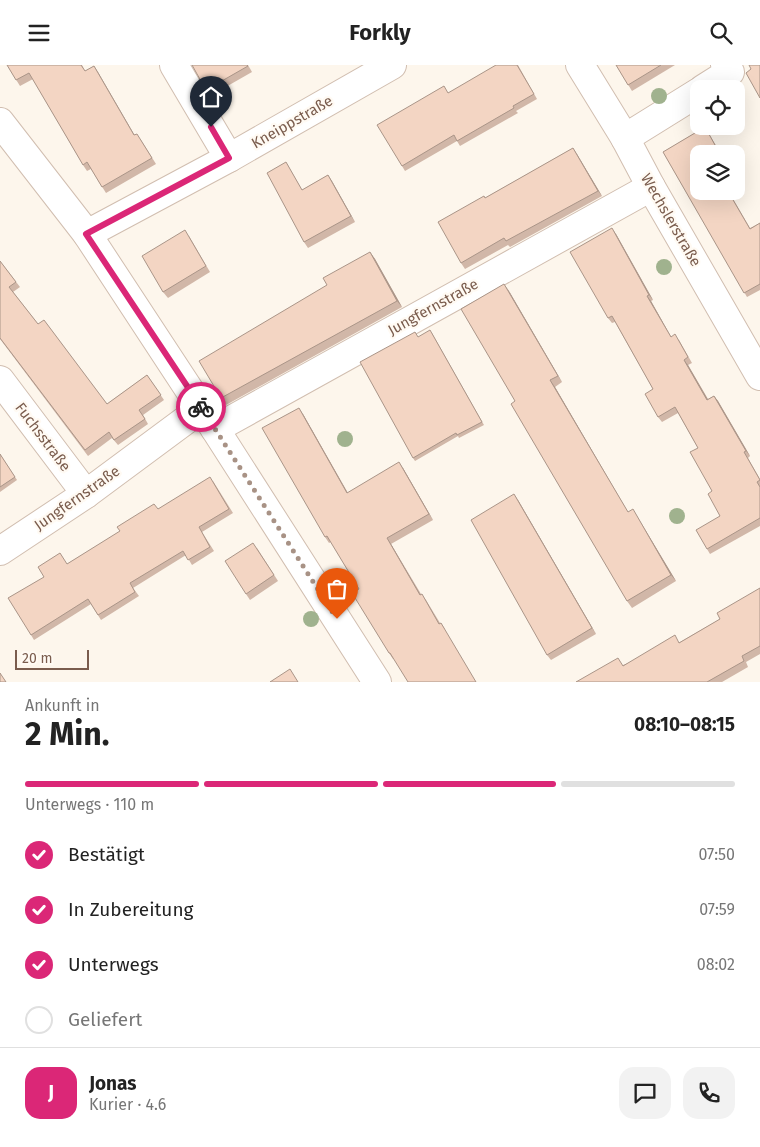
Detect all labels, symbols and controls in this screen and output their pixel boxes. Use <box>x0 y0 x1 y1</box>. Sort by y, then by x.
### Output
icon: menu <box>25 19 53 47</box>
text: Forkly <box>349 19 411 46</box>
icon: search <box>707 19 735 47</box>
pin <box>190 76 232 127</box>
map controls <box>690 80 745 200</box>
button: locate <box>690 80 745 135</box>
icon: home <box>197 83 225 111</box>
street label: Kneippstraße <box>248 92 336 152</box>
button: layers <box>690 145 745 200</box>
street label: Wechslerstraße <box>637 170 705 270</box>
street label: Jungfernstraße <box>385 275 481 339</box>
courier <box>176 382 226 432</box>
icon: bike <box>187 393 215 421</box>
street label: Fuchsstraße <box>11 399 75 475</box>
street label: Jungfernstraße <box>31 462 123 534</box>
pin <box>316 568 358 619</box>
icon: bag <box>323 575 351 603</box>
scale bar <box>15 647 89 670</box>
text: 20 m <box>22 650 52 667</box>
text: Ankunft in <box>25 696 100 715</box>
text: 08:10–08:15 <box>634 713 735 736</box>
text: 2 Min. <box>25 715 109 753</box>
text: Unterwegs · 110 m <box>25 795 154 814</box>
icon: check <box>25 841 53 869</box>
text: Bestätigt <box>68 843 145 866</box>
text: 07:50 <box>698 845 735 864</box>
icon: check <box>25 896 53 924</box>
text: In Zubereitung <box>68 898 193 921</box>
text: 07:59 <box>699 900 735 919</box>
icon: check <box>25 951 53 979</box>
text: Unterwegs <box>68 953 159 976</box>
text: 08:02 <box>697 955 735 974</box>
text: Geliefert <box>68 1008 142 1031</box>
button: chat <box>619 1067 671 1119</box>
button: phone <box>683 1067 735 1119</box>
text: Jonas <box>89 1072 136 1095</box>
text: J <box>48 1081 54 1104</box>
text: Kurier · 4.6 <box>89 1095 166 1114</box>

